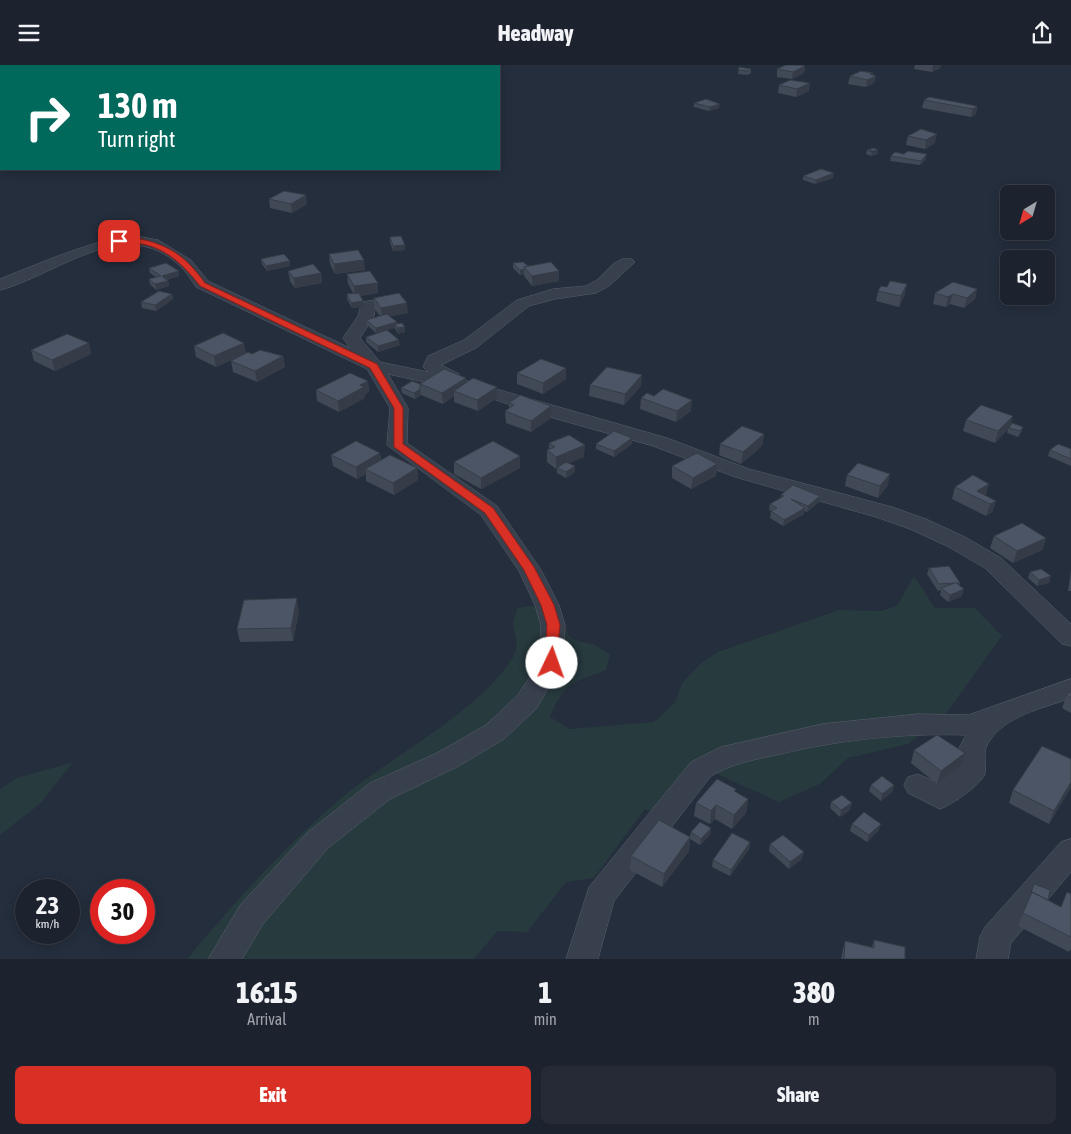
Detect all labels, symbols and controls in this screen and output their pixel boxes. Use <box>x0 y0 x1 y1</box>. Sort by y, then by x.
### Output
icon: menu <box>15 19 43 47</box>
icon: share <box>1028 19 1056 47</box>
text: Headway <box>498 20 573 46</box>
icon: right <box>15 85 80 150</box>
text: 130 m <box>98 85 177 125</box>
text: Turn right <box>98 126 175 152</box>
north arrow <box>1000 185 1055 240</box>
map controls <box>1000 185 1055 305</box>
pin <box>98 220 140 262</box>
icon: arrive <box>105 227 133 255</box>
button: sound <box>1000 250 1055 305</box>
position arrow <box>525 636 577 688</box>
speed limit sign: 30 <box>90 879 155 944</box>
text: 23 <box>36 891 59 919</box>
text: km/h <box>36 917 59 931</box>
text: 16:15 <box>236 975 298 1009</box>
text: 1 <box>538 975 552 1009</box>
text: 380 <box>793 975 835 1009</box>
text: Arrival <box>247 1010 286 1028</box>
text: min <box>534 1010 557 1028</box>
text: m <box>808 1010 820 1028</box>
button: Exit <box>15 1066 531 1124</box>
button: Share <box>541 1066 1056 1124</box>

